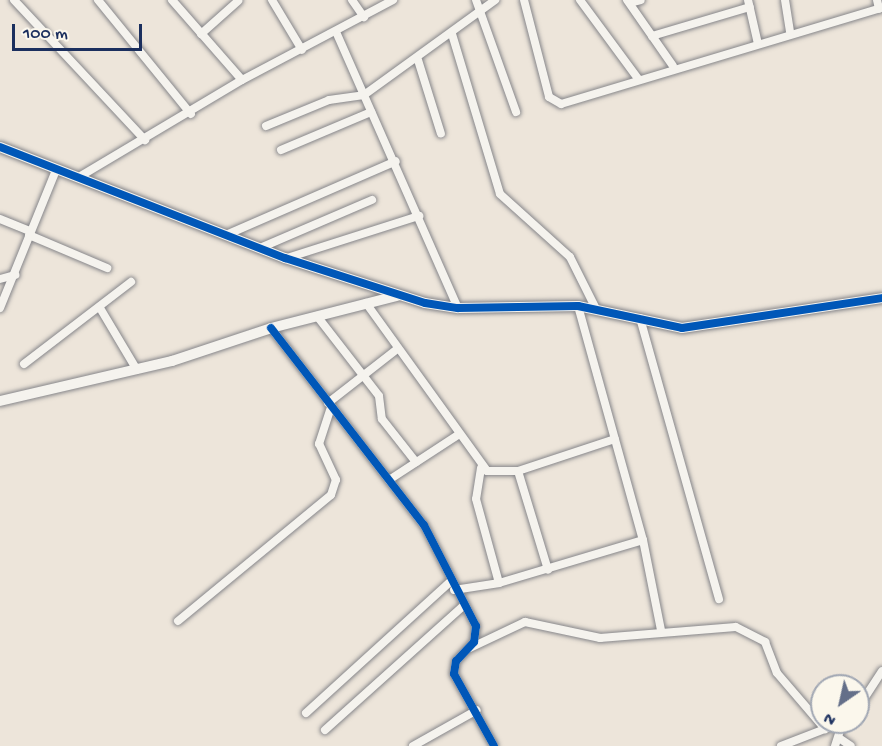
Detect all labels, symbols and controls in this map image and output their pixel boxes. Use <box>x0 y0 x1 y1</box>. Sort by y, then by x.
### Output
scale bar <box>15 12 146 50</box>
text: 100 m <box>23 24 68 45</box>
north arrow <box>810 674 870 734</box>
text: N <box>821 707 840 728</box>

